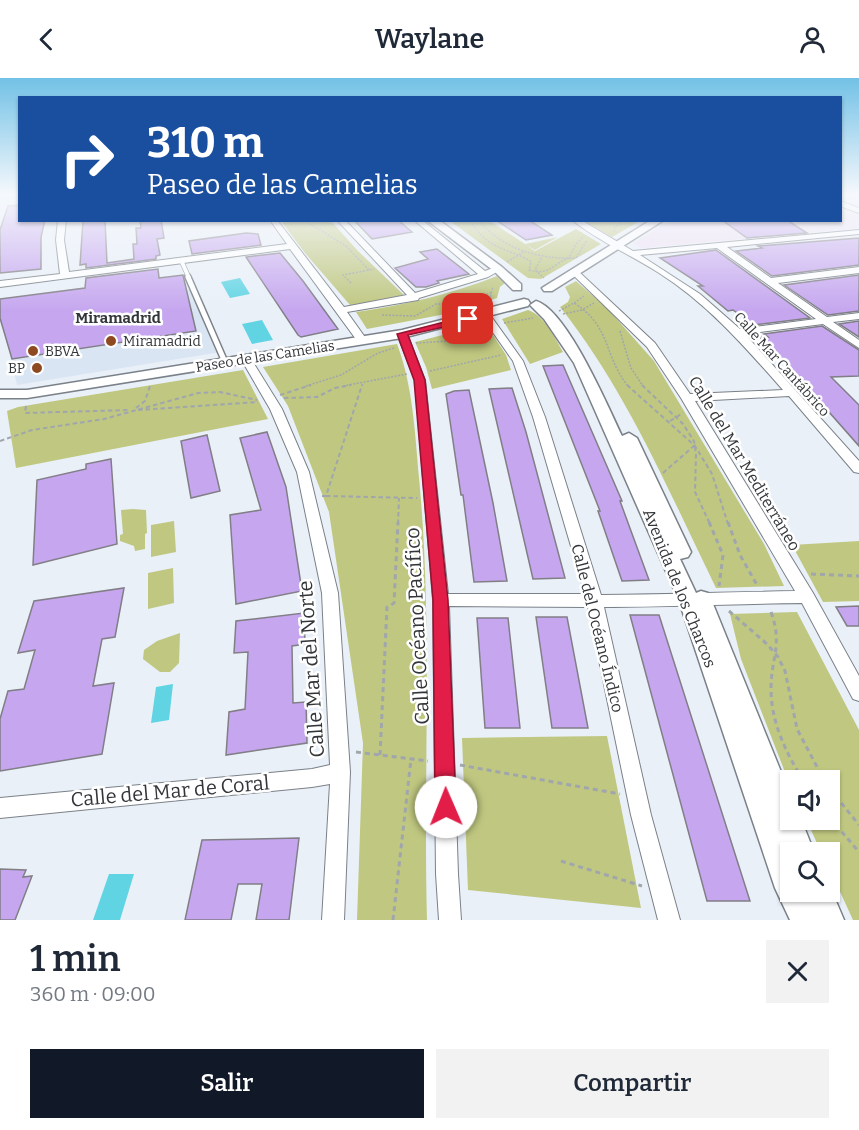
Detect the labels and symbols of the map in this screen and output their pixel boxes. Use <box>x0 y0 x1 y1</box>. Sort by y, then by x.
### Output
pin <box>442 293 493 344</box>
district label: Miramadrid <box>75 309 161 327</box>
street label: Calle Mar Cantábrico <box>730 309 833 420</box>
place label: Miramadrid <box>123 333 201 350</box>
marker: Miramadrid <box>104 334 118 348</box>
street label: Paseo de las Camelias <box>194 337 336 376</box>
place label: BBVA <box>45 343 80 360</box>
marker: BBVA <box>26 344 40 358</box>
place label: BP <box>8 360 25 377</box>
marker: BP <box>30 361 44 375</box>
street label: Calle del Mar Mediterráneo <box>685 372 804 554</box>
street label: Avenida de los Charcos <box>639 506 720 670</box>
street label: Calle Océano Pacífico <box>400 527 434 725</box>
street label: Calle del Océano Índico <box>567 542 629 714</box>
street label: Calle Mar del Norte <box>293 580 329 758</box>
street label: Calle del Mar de Coral <box>70 770 271 812</box>
position arrow <box>414 775 478 839</box>

